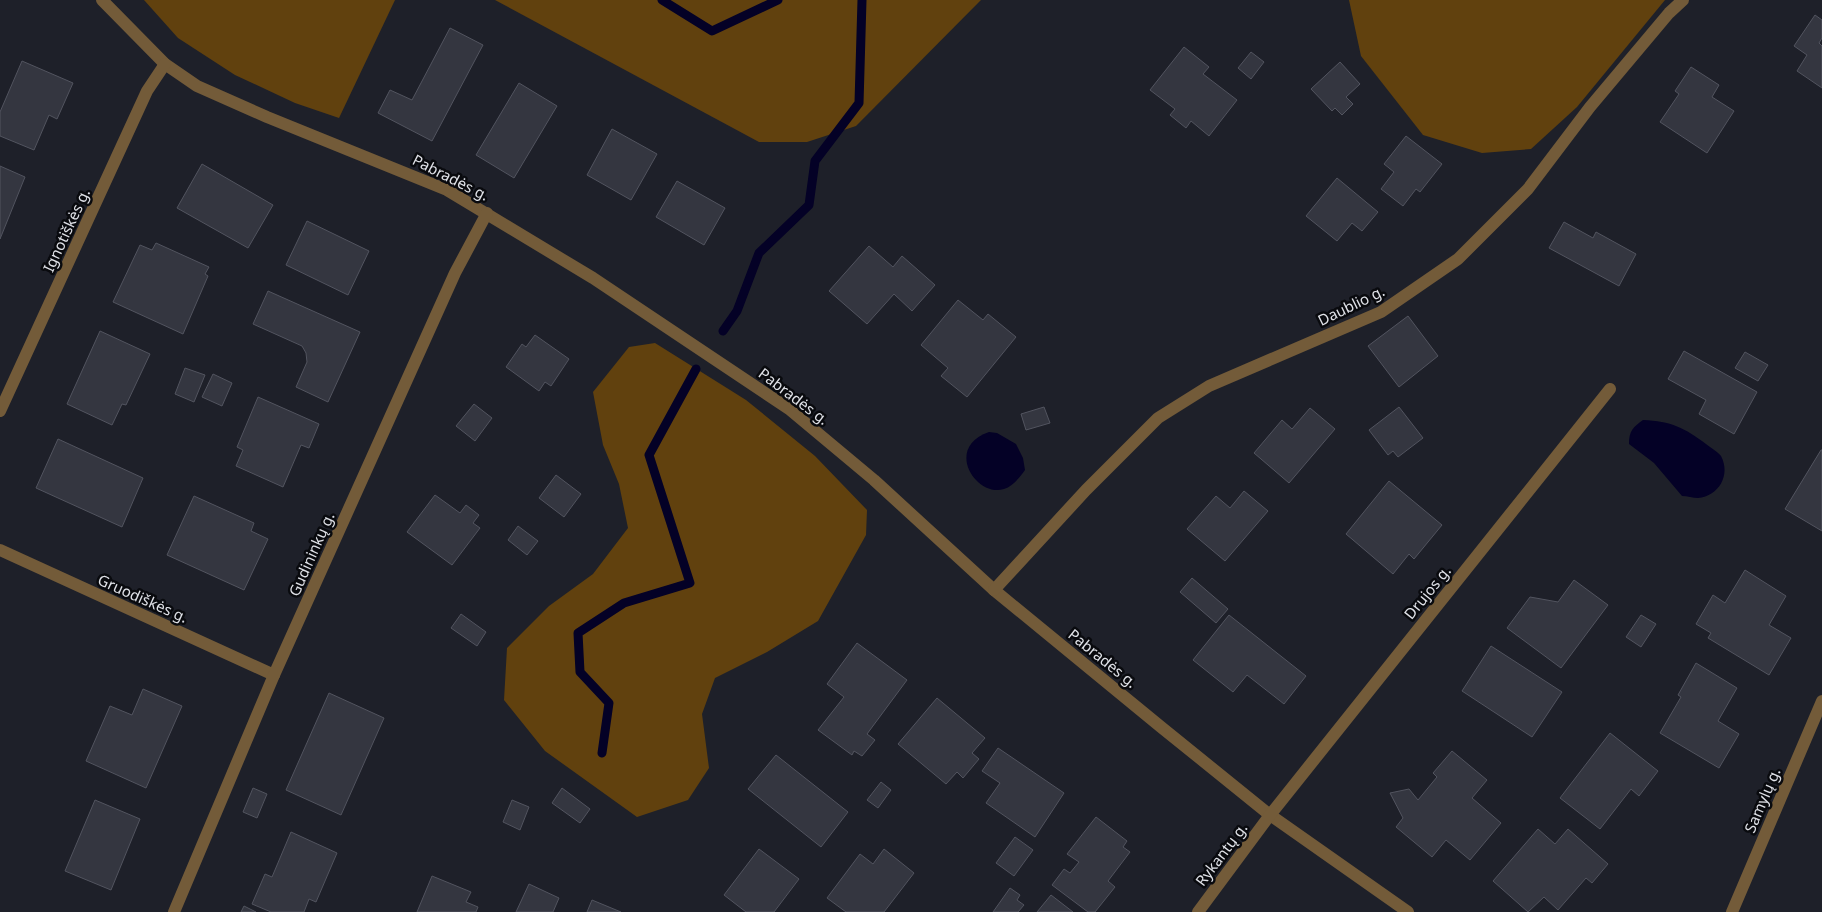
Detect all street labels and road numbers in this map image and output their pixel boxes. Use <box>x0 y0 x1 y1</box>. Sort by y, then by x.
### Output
street label: Pabradės g. <box>409 149 493 205</box>
street label: Ignotiškės g. <box>38 185 94 275</box>
street label: Daublio g. <box>1314 280 1388 330</box>
street label: Pabradės g. <box>755 363 833 429</box>
street label: Gudininkų g. <box>284 509 338 599</box>
street label: Drujos g. <box>1399 561 1455 623</box>
street label: Gruodiškės g. <box>95 569 191 627</box>
street label: Pabradės g. <box>1064 624 1142 692</box>
street label: Samylų g. <box>1739 765 1785 835</box>
street label: Rykantų g. <box>1191 818 1251 890</box>

